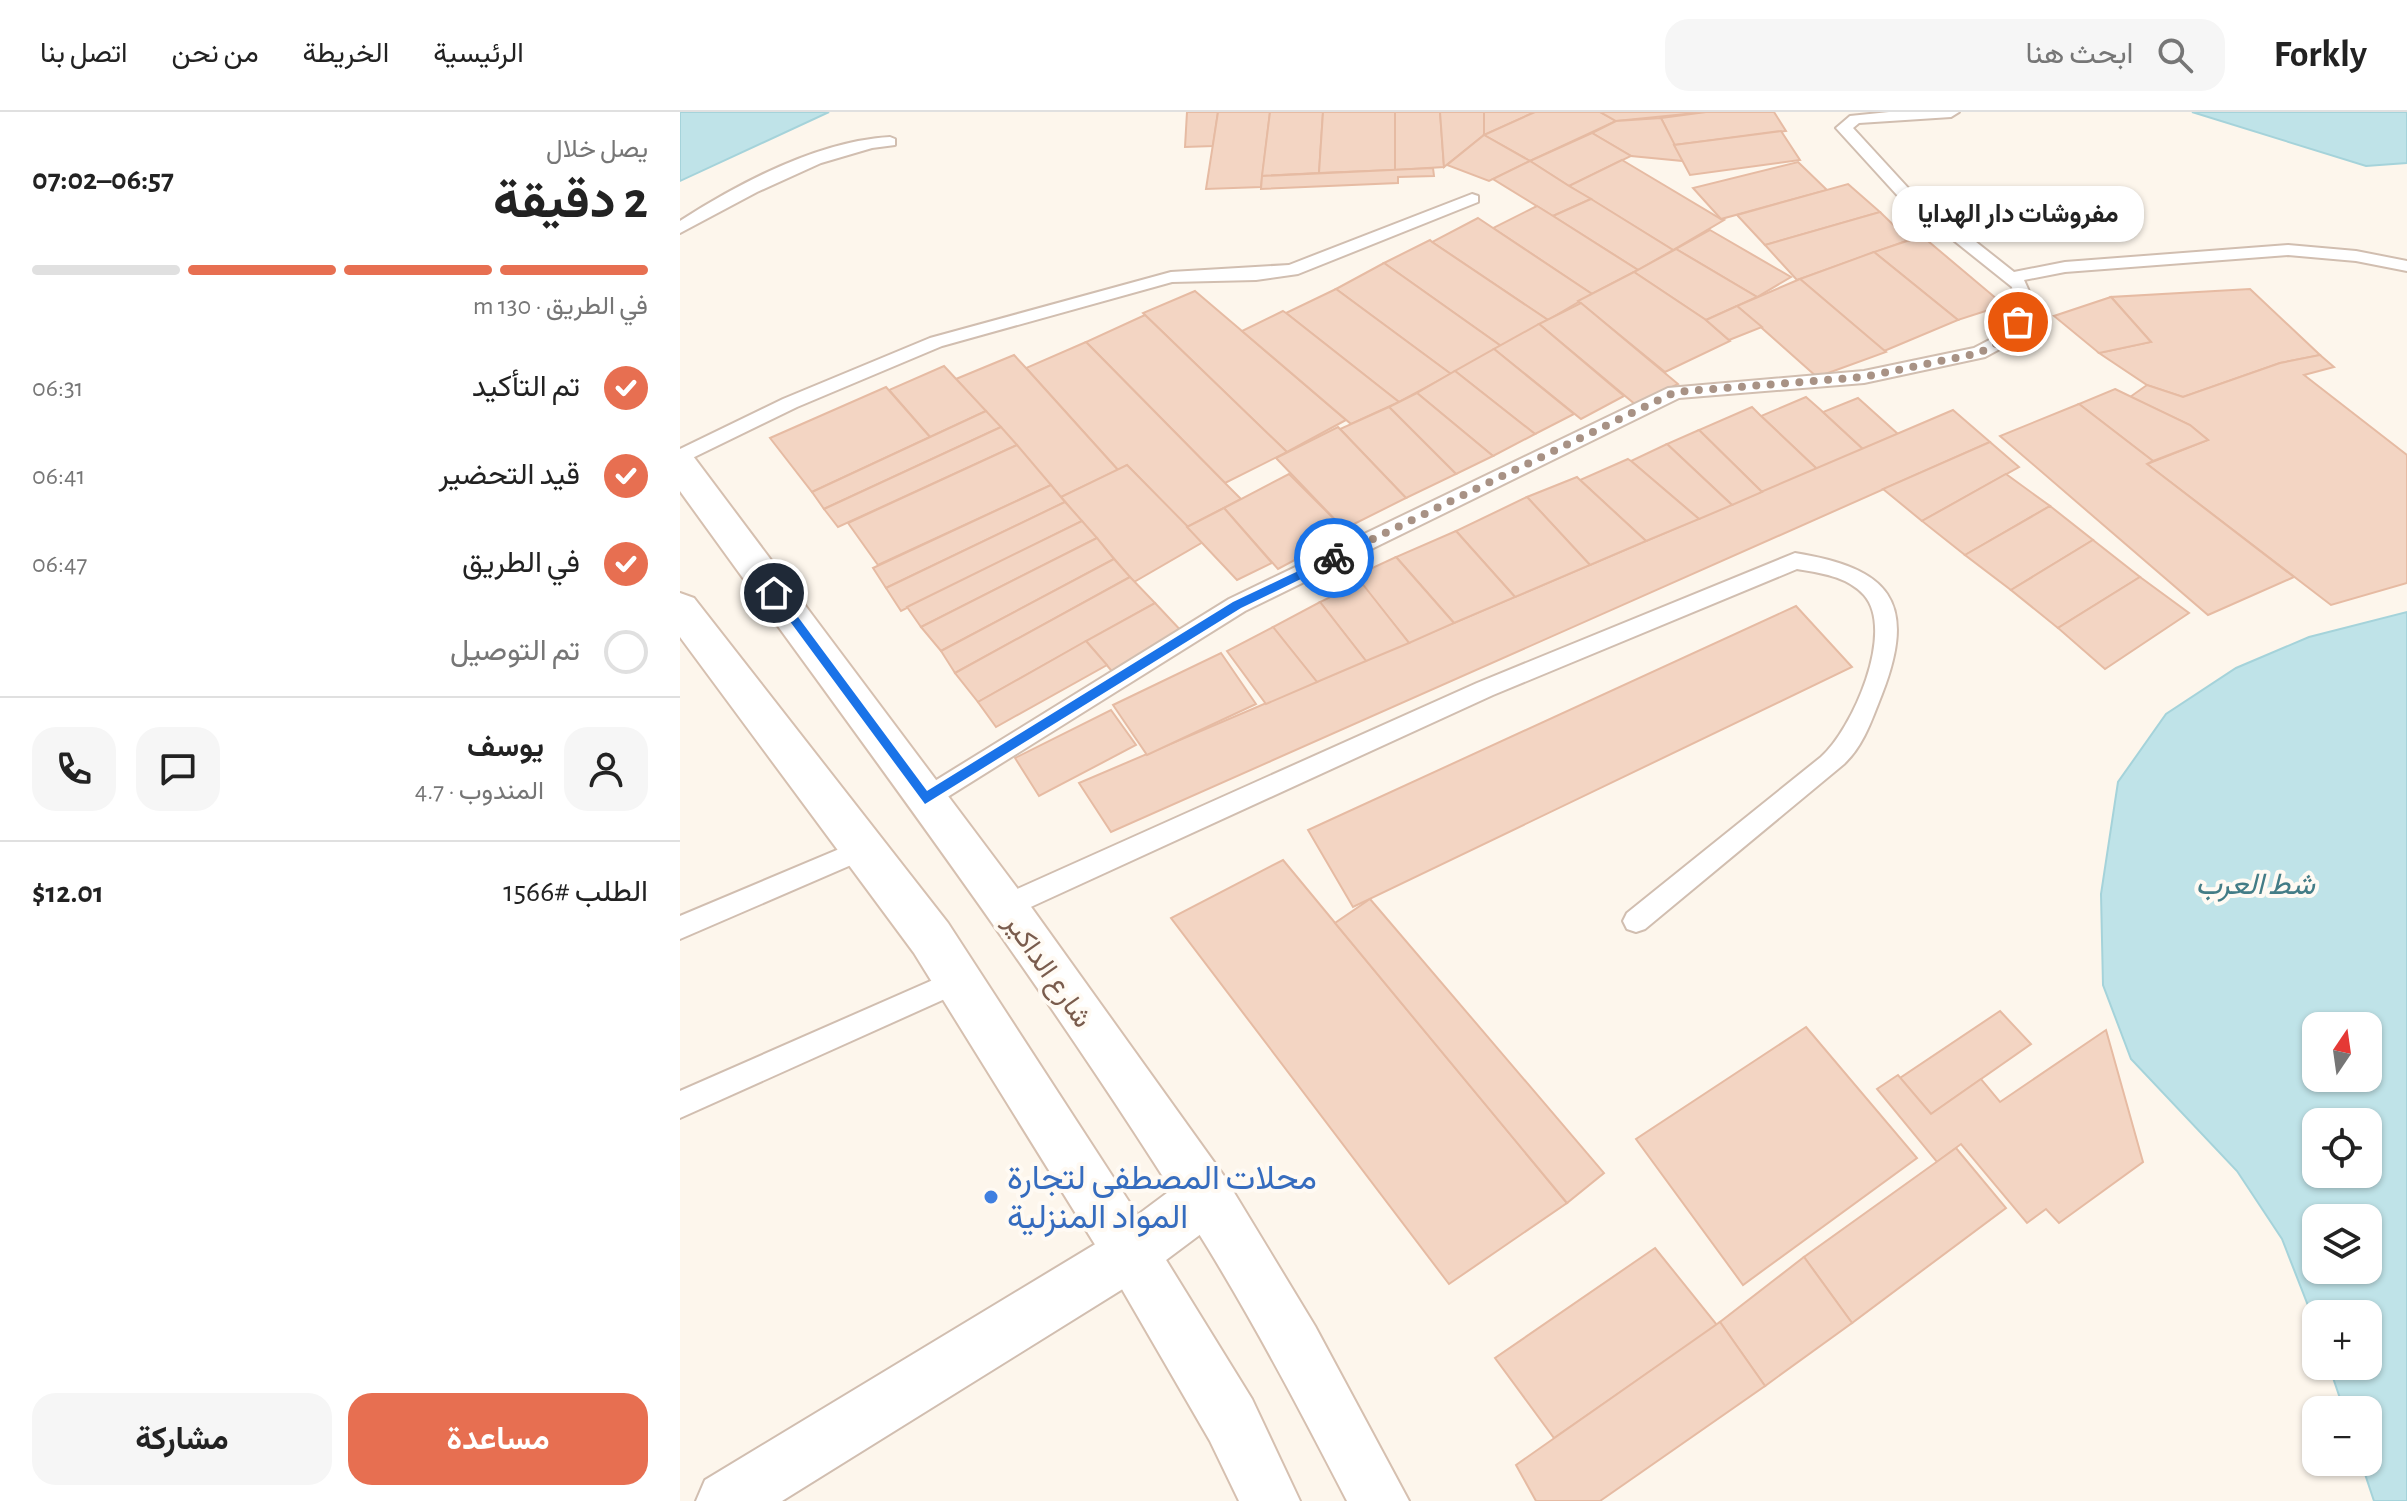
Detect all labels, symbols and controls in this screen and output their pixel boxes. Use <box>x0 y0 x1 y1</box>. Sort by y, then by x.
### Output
search box <box>1665 19 2225 91</box>
icon: search <box>2153 33 2197 77</box>
text: Forkly <box>2273 36 2367 74</box>
text: ابحث هنا <box>2026 39 2133 69</box>
text: اتصل بنا <box>40 40 128 68</box>
text: من نحن <box>172 40 259 68</box>
text: الخريطة <box>303 40 389 68</box>
text: الرئيسية <box>433 40 524 68</box>
text: يصل خلال <box>546 136 648 162</box>
text: 06:57–07:02 <box>32 165 174 195</box>
text: 2 دقيقة <box>493 175 648 227</box>
callout: مفروشات دار الهدايا <box>1892 186 2144 242</box>
text: مفروشات دار الهدايا <box>1917 201 2119 227</box>
pin <box>1984 288 2052 356</box>
text: في الطريق · 130 m <box>473 293 648 319</box>
icon: bag <box>1996 300 2040 344</box>
icon: check <box>604 366 648 410</box>
text: تم التأكيد <box>472 372 580 402</box>
text: 06:31 <box>32 375 84 401</box>
icon: check <box>604 454 648 498</box>
text: قيد التحضير <box>438 460 580 490</box>
text: 06:41 <box>32 463 85 489</box>
courier <box>1294 518 1374 598</box>
icon: bike <box>1312 536 1356 580</box>
icon: check <box>604 542 648 586</box>
text: في الطريق <box>462 548 580 578</box>
text: 06:47 <box>32 551 87 577</box>
pin <box>740 559 808 627</box>
icon: home <box>752 571 796 615</box>
text: تم التوصيل <box>450 636 580 666</box>
button: phone <box>32 727 116 811</box>
button: chat <box>136 727 220 811</box>
button: person <box>564 727 648 811</box>
text: يوسف <box>467 732 544 762</box>
text: المندوب · 4.7 <box>415 778 544 804</box>
water label: شط العرب <box>2195 870 2316 902</box>
text: الطلب #1566 <box>503 877 648 907</box>
text: $12.01 <box>32 878 104 908</box>
street label: شارع الداكير <box>995 909 1096 1035</box>
north arrow <box>2302 1012 2382 1092</box>
map controls <box>2302 1012 2382 1476</box>
button: locate <box>2302 1108 2382 1188</box>
place label: محلات المصطفى لتجارة المواد المنزلية <box>1007 1162 1317 1237</box>
marker: محلات المصطفى لتجارة المواد المنزلية <box>982 1188 1000 1206</box>
button: layers <box>2302 1204 2382 1284</box>
button: + <box>2302 1300 2382 1380</box>
button: مشاركة <box>32 1393 332 1485</box>
button: مساعدة <box>348 1393 648 1485</box>
button: − <box>2302 1396 2382 1476</box>

